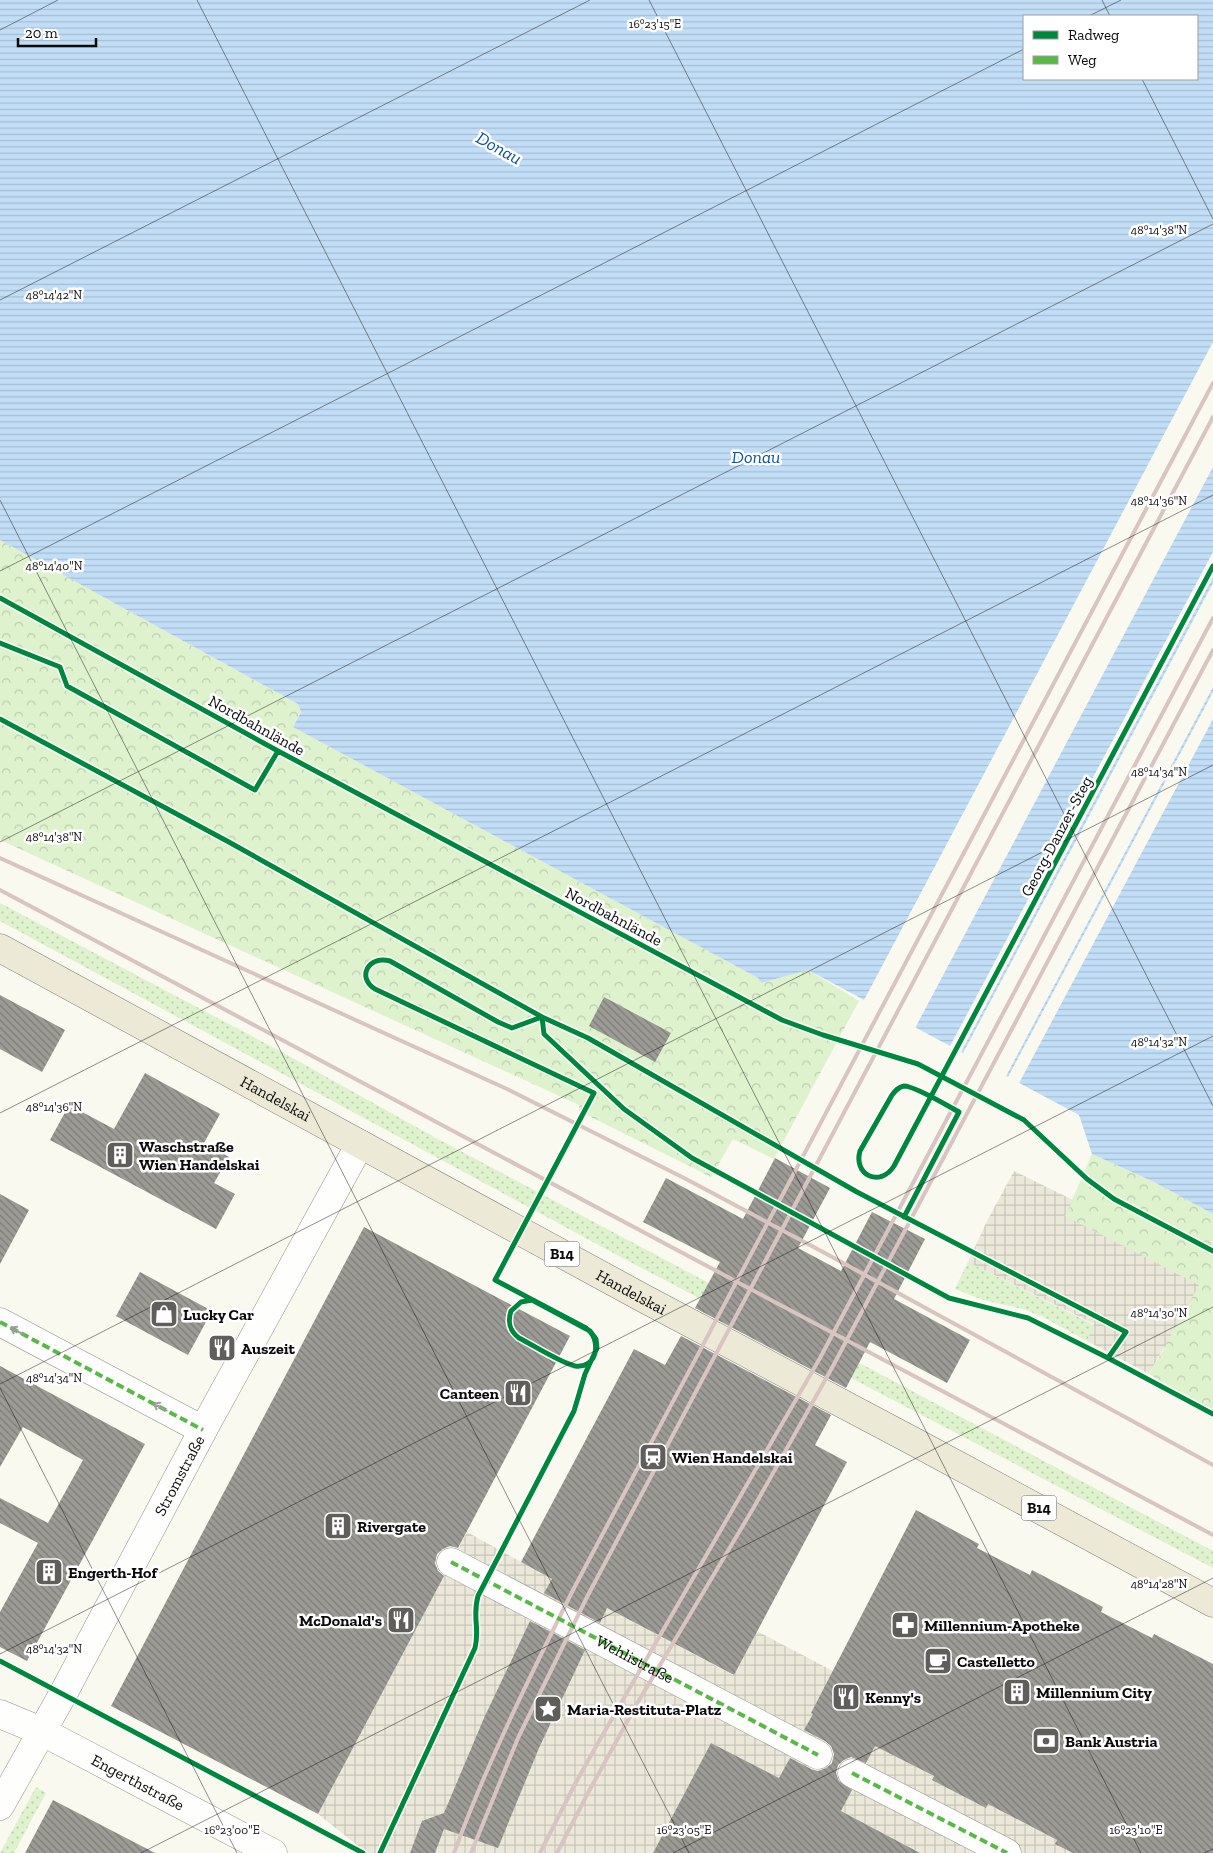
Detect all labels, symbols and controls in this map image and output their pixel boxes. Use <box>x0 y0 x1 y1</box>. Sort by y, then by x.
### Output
scale bar <box>18 15 95 47</box>
legend <box>1023 15 1198 80</box>
text: 16°23'15"E <box>629 17 681 31</box>
text: 20 m <box>25 24 58 42</box>
text: Radweg <box>1068 26 1119 44</box>
text: Weg <box>1068 51 1097 69</box>
water label: Donau <box>472 127 526 169</box>
text: 48°14'38"N <box>1131 223 1187 237</box>
text: 48°14'42"N <box>26 288 82 302</box>
water label: Donau <box>732 446 780 468</box>
text: 48°14'36"N <box>1131 494 1187 508</box>
text: 48°14'40"N <box>25 559 83 573</box>
street label: Nordbahnlände <box>205 691 308 760</box>
text: 48°14'34"N <box>1131 765 1187 779</box>
street label: Georg-Danzer-Steg <box>1017 773 1096 900</box>
text: 48°14'38"N <box>26 830 82 844</box>
street label: Nordbahnlände <box>562 883 665 950</box>
text: 48°14'32"N <box>1131 1035 1187 1049</box>
street label: Handelskai <box>237 1072 314 1126</box>
text: 48°14'36"N <box>26 1100 82 1114</box>
place label: Waschstraße Wien Handelskai <box>139 1137 260 1174</box>
building icon: Waschstraße Wien Handelskai <box>105 1140 135 1170</box>
road number: B14 <box>544 1242 580 1266</box>
street label: Handelskai <box>593 1265 670 1319</box>
shop icon: Lucky Car <box>149 1299 179 1329</box>
place label: Lucky Car <box>183 1305 254 1324</box>
text: 48°14'30"N <box>1131 1306 1188 1320</box>
one-way arrow <box>10 1325 25 1335</box>
restaurant icon: Auszeit <box>207 1333 237 1363</box>
place label: Auszeit <box>241 1339 296 1358</box>
text: 48°14'34"N <box>26 1371 82 1385</box>
restaurant icon: Canteen <box>503 1378 533 1408</box>
place label: Canteen <box>440 1384 500 1403</box>
one-way arrow <box>153 1402 168 1411</box>
street label: Stromstraße <box>150 1432 209 1519</box>
station icon: Wien Handelskai <box>638 1442 668 1472</box>
place label: Wien Handelskai <box>672 1448 793 1467</box>
road number: B14 <box>1022 1496 1056 1520</box>
building icon: Rivergate <box>323 1511 353 1541</box>
place label: Rivergate <box>357 1517 426 1536</box>
building icon: Engerth-Hof <box>34 1557 64 1587</box>
place label: Engerth-Hof <box>68 1563 158 1582</box>
text: 48°14'28"N <box>1131 1577 1188 1591</box>
restaurant icon: McDonald's <box>386 1605 416 1635</box>
pharmacy icon: Millennium-Apotheke <box>890 1610 920 1640</box>
place label: McDonald's <box>299 1611 382 1630</box>
place label: Millennium-Apotheke <box>924 1616 1080 1635</box>
street label: Wehlistraße <box>593 1631 677 1687</box>
text: 48°14'32"N <box>26 1642 82 1656</box>
cafe icon: Castelletto <box>923 1646 953 1676</box>
place label: Castelletto <box>957 1652 1035 1671</box>
building icon: Millennium City <box>1002 1677 1032 1707</box>
restaurant icon: Kenny's <box>831 1682 861 1712</box>
place label: Millennium City <box>1036 1683 1152 1702</box>
place label: Kenny's <box>865 1688 921 1707</box>
place icon: Maria-Restituta-Platz <box>533 1694 563 1724</box>
place label: Maria-Restituta-Platz <box>567 1700 722 1719</box>
bank icon: Bank Austria <box>1031 1726 1061 1756</box>
place label: Bank Austria <box>1065 1732 1158 1751</box>
street label: Engerthstraße <box>88 1750 187 1815</box>
text: 16°23'00"E <box>204 1823 260 1837</box>
text: 16°23'05"E <box>657 1823 711 1837</box>
text: 16°23'10"E <box>1109 1823 1163 1837</box>

